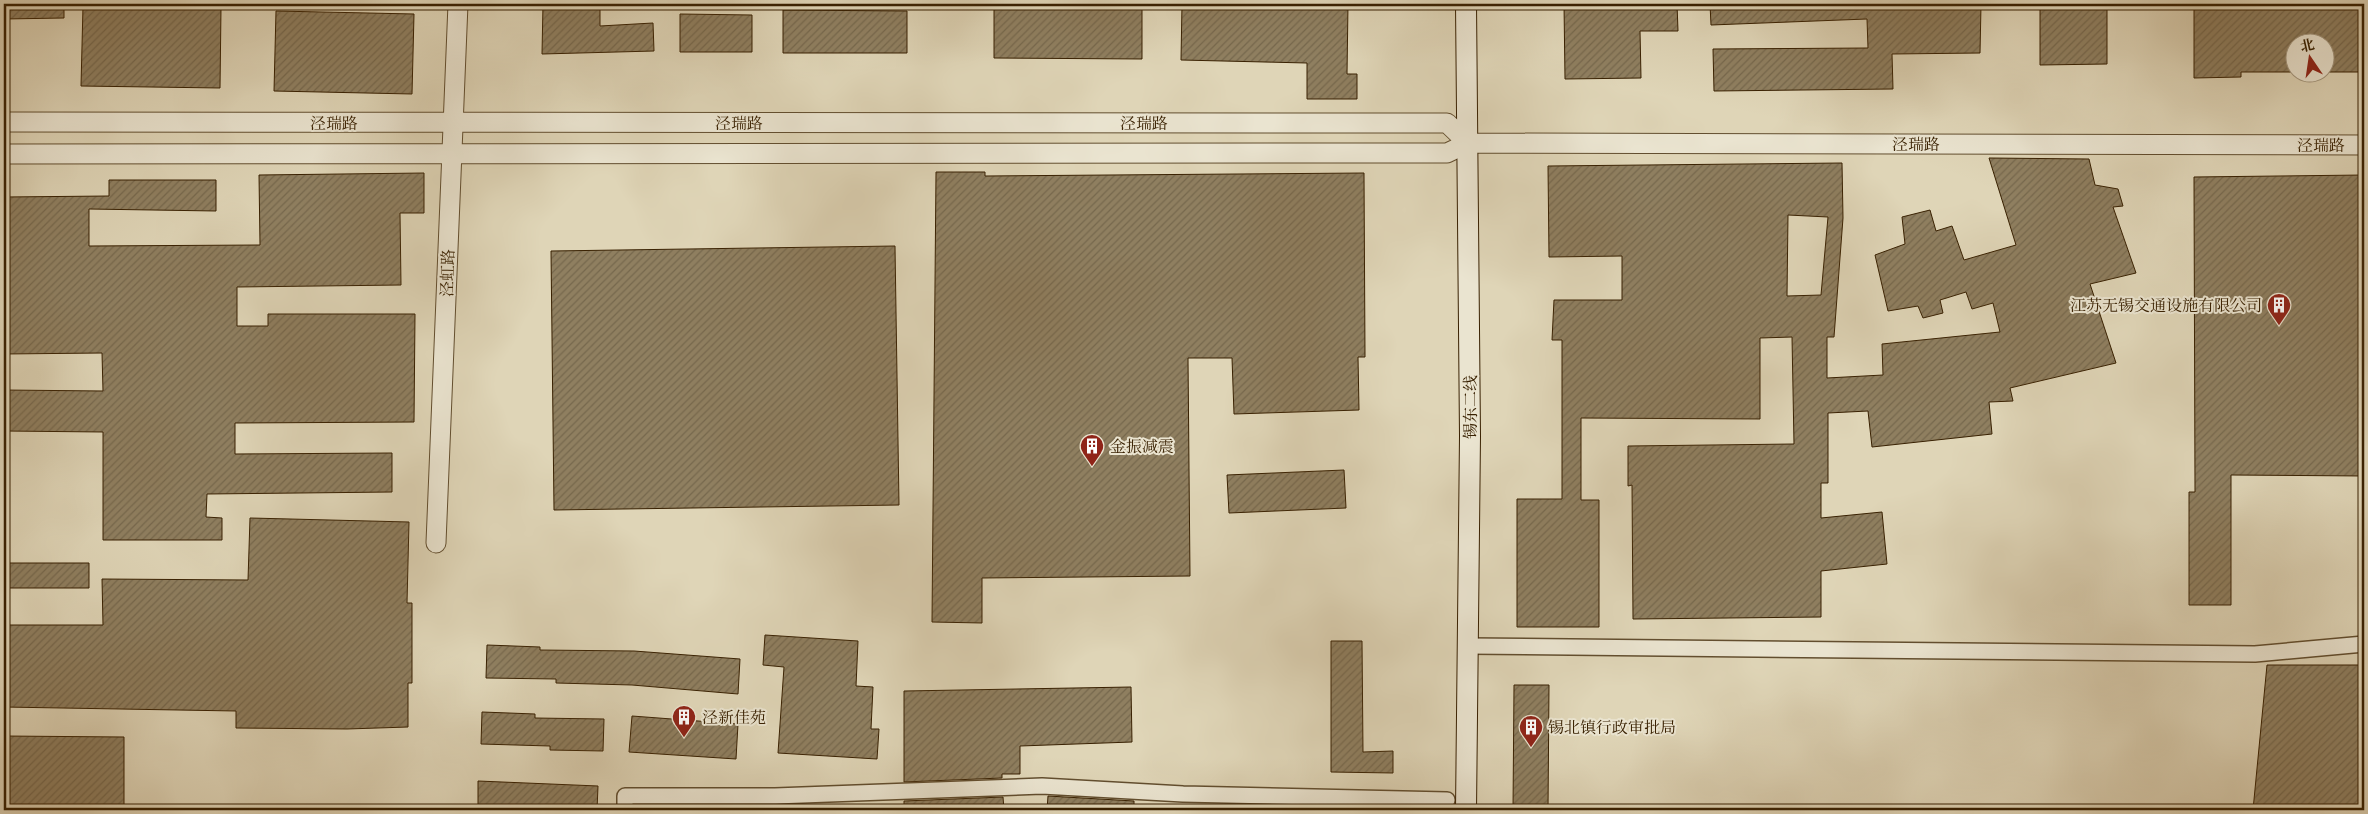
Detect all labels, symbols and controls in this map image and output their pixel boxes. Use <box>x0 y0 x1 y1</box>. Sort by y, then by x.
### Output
north arrow <box>2286 32 2336 82</box>
text: 北 <box>2298 34 2316 57</box>
street label: 泾瑞路 <box>310 111 358 135</box>
street label: 泾瑞路 <box>715 111 763 135</box>
street label: 泾瑞路 <box>1120 111 1168 135</box>
street label: 泾瑞路 <box>1892 132 1940 156</box>
street label: 泾瑞路 <box>2297 133 2345 157</box>
street label: 泾虹路 <box>434 249 460 297</box>
building icon: 江苏无锡交通设施有限公司 <box>2266 292 2292 326</box>
place label: 江苏无锡交通设施有限公司 <box>2070 293 2262 317</box>
street label: 锡东二线 <box>1458 375 1482 439</box>
building icon: 金振减震 <box>1079 433 1105 467</box>
place label: 金振减震 <box>1110 434 1174 458</box>
building icon: 泾新佳苑 <box>671 704 697 738</box>
place label: 泾新佳苑 <box>702 705 766 729</box>
building icon: 锡北镇行政审批局 <box>1518 714 1544 748</box>
place label: 锡北镇行政审批局 <box>1548 715 1676 739</box>

